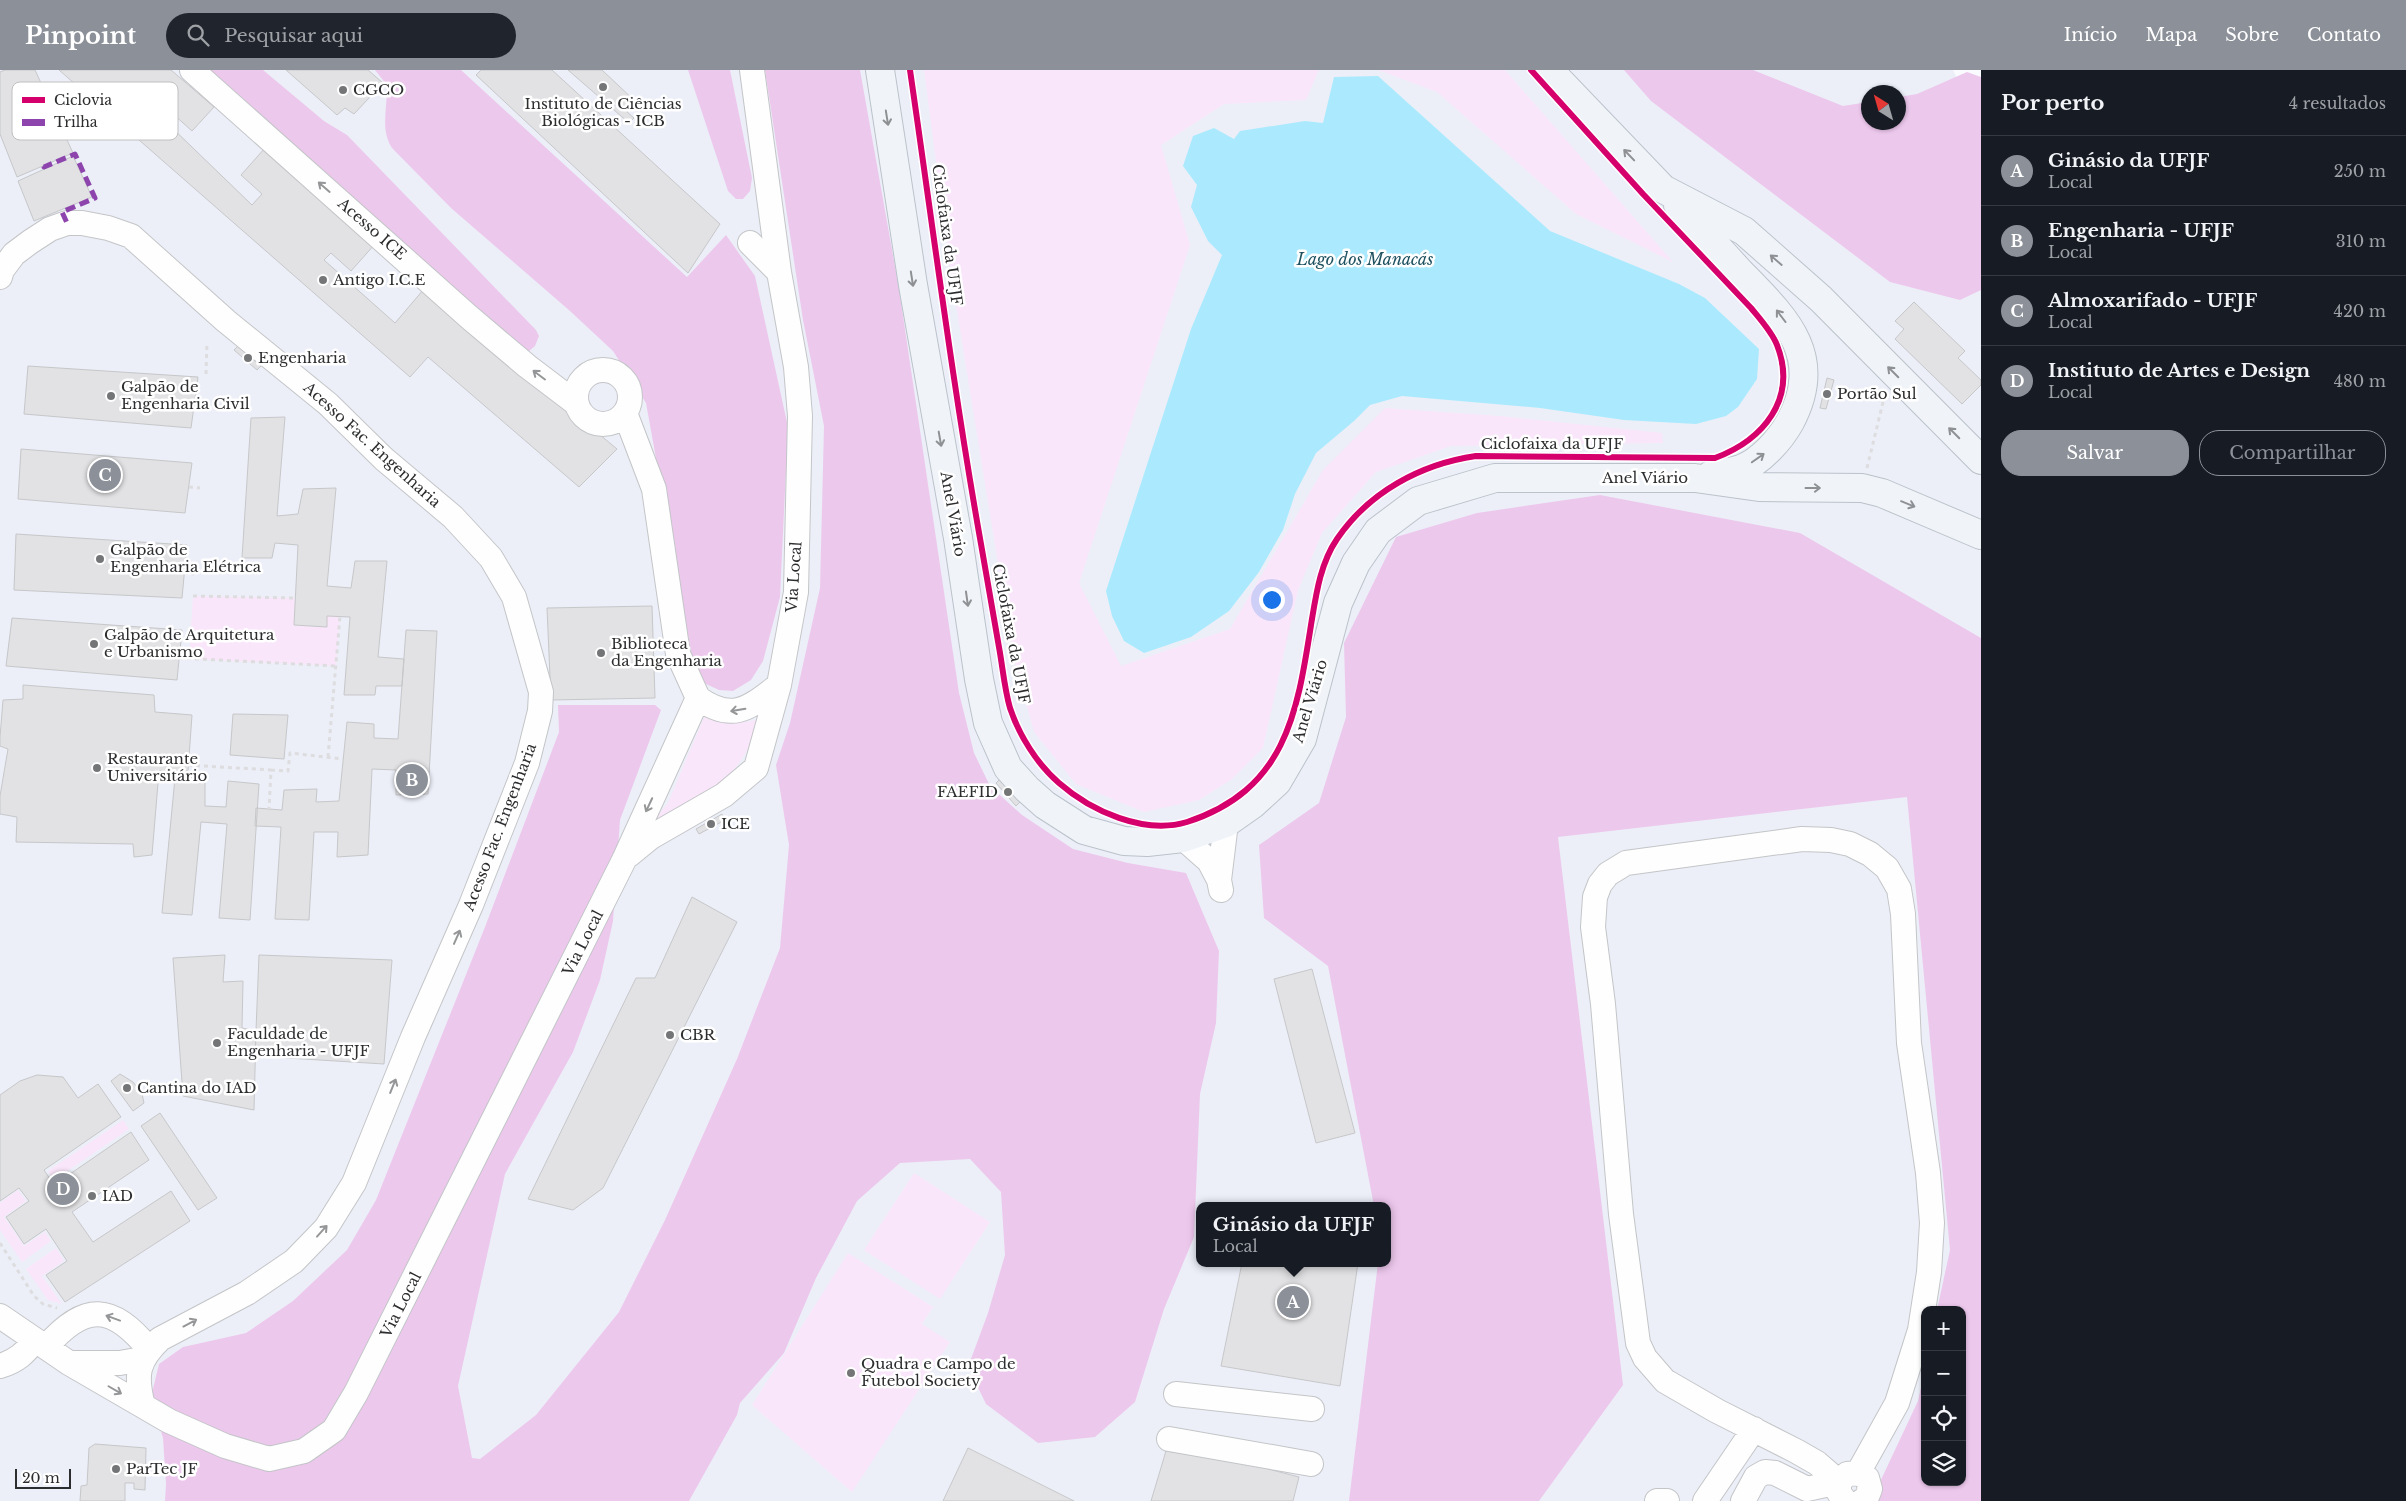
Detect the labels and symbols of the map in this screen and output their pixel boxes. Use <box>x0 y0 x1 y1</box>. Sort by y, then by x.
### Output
place label: CGCO <box>353 80 404 99</box>
marker: Instituto de Ciências Biológicas - ICB <box>597 81 609 93</box>
legend <box>12 82 178 140</box>
marker: CGCO <box>337 84 349 96</box>
north arrow <box>1861 85 1906 130</box>
text: Ciclovia <box>54 91 112 109</box>
place label: Instituto de Ciências Biológicas - ICB <box>524 94 682 130</box>
one-way arrow <box>883 110 893 126</box>
text: Trilha <box>54 113 98 131</box>
one-way arrow <box>1623 148 1635 161</box>
street label: Ciclofaixa da UFJF <box>928 163 967 307</box>
one-way arrow <box>318 181 331 193</box>
street label: Acesso ICE <box>333 193 411 264</box>
water label: Lago dos Manacás <box>1296 249 1433 269</box>
one-way arrow <box>1769 254 1782 265</box>
place label: Antigo I.C.E <box>332 270 426 289</box>
one-way arrow <box>908 270 918 286</box>
marker: Antigo I.C.E <box>317 274 329 286</box>
one-way arrow <box>1776 310 1787 323</box>
place label: Engenharia <box>258 348 347 367</box>
marker: Engenharia <box>242 352 254 364</box>
one-way arrow <box>1887 365 1899 378</box>
one-way arrow <box>532 370 546 380</box>
place label: Galpão de Engenharia Civil <box>121 377 250 413</box>
street label: Acesso Fac. Engenharia <box>299 377 445 512</box>
place label: Portão Sul <box>1837 384 1917 403</box>
marker: Portão Sul <box>1821 388 1833 400</box>
marker: Galpão de Engenharia Civil <box>105 390 117 402</box>
one-way arrow <box>1948 427 1960 439</box>
one-way arrow <box>936 430 946 446</box>
street label: Ciclofaixa da UFJF <box>1481 434 1623 453</box>
one-way arrow <box>1750 453 1764 463</box>
pin: C <box>89 456 121 494</box>
street label: Anel Viário <box>1601 468 1688 487</box>
street label: Anel Viário <box>936 469 970 558</box>
one-way arrow <box>1805 483 1821 493</box>
one-way arrow <box>1900 499 1915 509</box>
place label: Galpão de Engenharia Elétrica <box>110 540 262 576</box>
street label: Via Local <box>781 541 805 614</box>
marker: Galpão de Engenharia Elétrica <box>94 553 106 565</box>
street label: Ciclofaixa da UFJF <box>989 562 1034 706</box>
your location <box>1259 587 1285 613</box>
one-way arrow <box>962 591 972 607</box>
place label: Galpão de Arquitetura e Urbanismo <box>104 625 275 661</box>
place label: Biblioteca da Engenharia <box>611 634 723 670</box>
marker: Galpão de Arquitetura e Urbanismo <box>88 638 100 650</box>
marker: Biblioteca da Engenharia <box>595 647 607 659</box>
street label: Anel Viário <box>1288 657 1331 746</box>
one-way arrow <box>731 705 747 715</box>
street label: Acesso Fac. Engenharia <box>458 740 541 914</box>
place label: Restaurante Universitário <box>107 749 208 785</box>
pin: B <box>396 761 428 799</box>
marker: Restaurante Universitário <box>91 762 103 774</box>
place label: FAEFID <box>937 782 998 801</box>
marker: FAEFID <box>1002 786 1014 798</box>
one-way arrow <box>644 797 653 812</box>
place label: ICE <box>721 814 750 833</box>
marker: ICE <box>705 818 717 830</box>
street label: Via Local <box>557 907 607 980</box>
one-way arrow <box>453 930 463 945</box>
place label: Faculdade de Engenharia - UFJF <box>227 1024 370 1060</box>
place label: CBR <box>680 1025 716 1044</box>
marker: CBR <box>664 1029 676 1041</box>
marker: Faculdade de Engenharia - UFJF <box>211 1037 223 1049</box>
place label: Cantina do IAD <box>137 1078 257 1097</box>
one-way arrow <box>389 1079 398 1094</box>
marker: Cantina do IAD <box>121 1082 133 1094</box>
pin: D <box>47 1170 79 1208</box>
place label: IAD <box>102 1186 133 1205</box>
marker: IAD <box>86 1190 98 1202</box>
one-way arrow <box>317 1225 328 1238</box>
street label: Via Local <box>375 1269 425 1342</box>
pin: A <box>1277 1283 1309 1321</box>
one-way arrow <box>106 1313 121 1322</box>
one-way arrow <box>182 1318 197 1327</box>
place label: Quadra e Campo de Futebol Society <box>861 1354 1016 1390</box>
marker: Quadra e Campo de Futebol Society <box>845 1367 857 1379</box>
one-way arrow <box>107 1385 121 1395</box>
place label: ParTec JF <box>126 1459 198 1478</box>
marker: ParTec JF <box>110 1463 122 1475</box>
scale bar <box>15 1466 71 1489</box>

